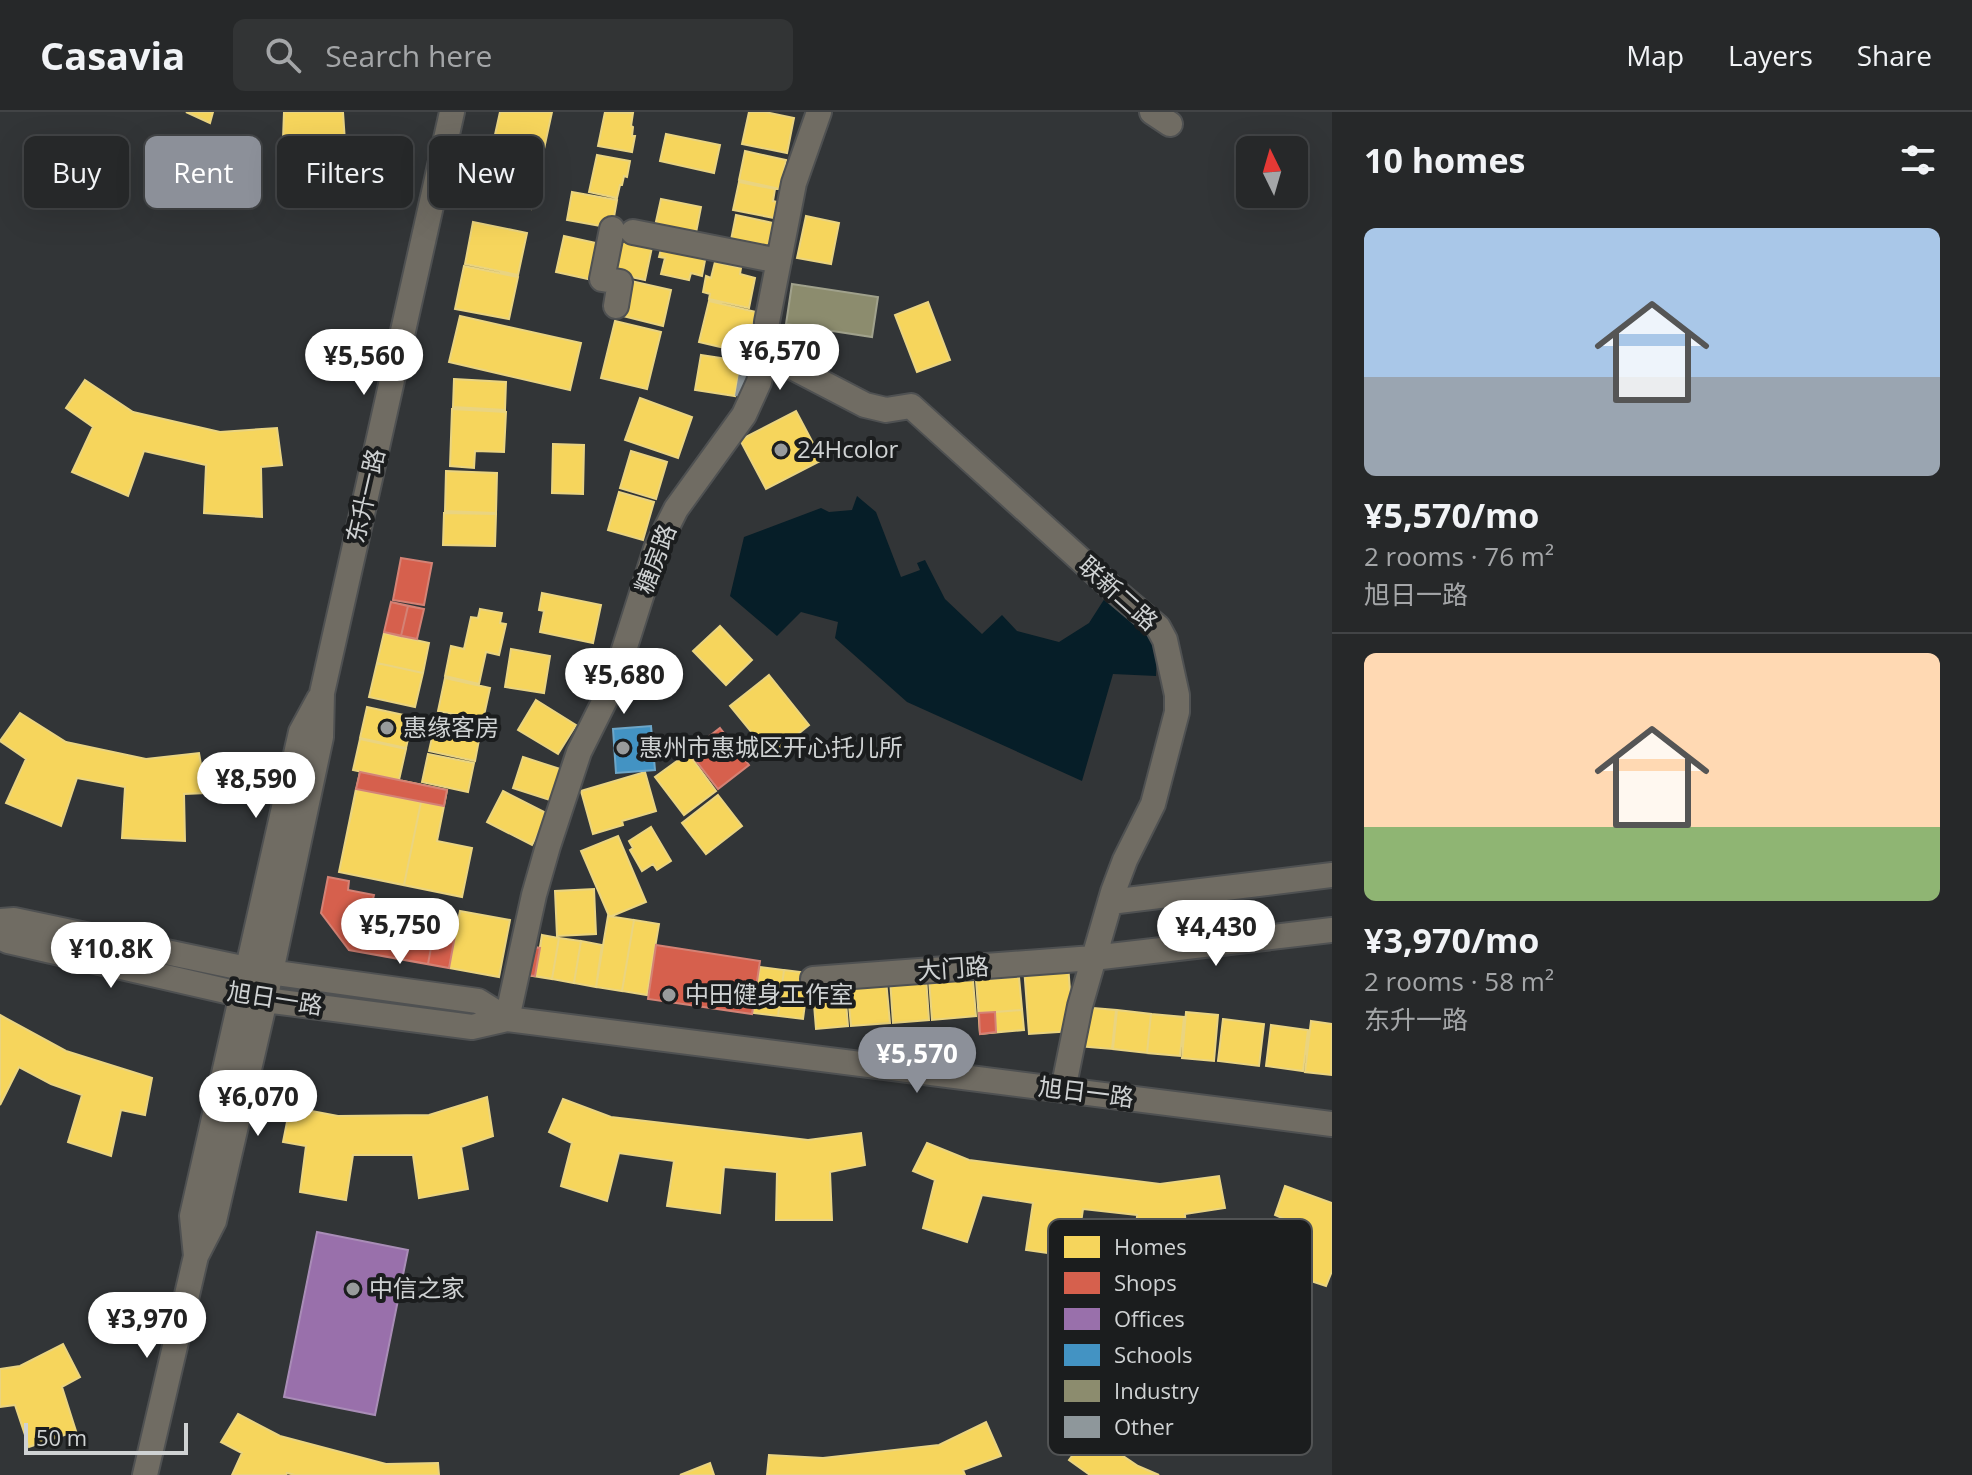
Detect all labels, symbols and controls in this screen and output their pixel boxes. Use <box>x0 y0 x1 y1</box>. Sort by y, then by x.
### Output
search box <box>233 19 793 91</box>
text: Casavia <box>40 29 185 81</box>
icon: search <box>261 33 305 77</box>
text: Search here <box>325 35 492 76</box>
text: Map <box>1626 36 1684 74</box>
text: Layers <box>1728 36 1813 74</box>
text: Share <box>1857 36 1932 74</box>
chip: Buy <box>24 136 129 208</box>
chip: Rent <box>145 136 261 208</box>
chip: Filters <box>277 136 413 208</box>
chip: New <box>429 136 543 208</box>
north arrow <box>1236 136 1308 208</box>
map controls <box>1236 136 1308 208</box>
text: 10 homes <box>1364 137 1525 183</box>
icon: filters <box>1896 138 1940 182</box>
icon: home <box>1580 280 1724 424</box>
pin: ¥6,570 <box>715 324 845 392</box>
pin: ¥5,560 <box>299 329 429 397</box>
text: ¥6,570 <box>739 332 821 368</box>
text: ¥5,560 <box>323 337 405 373</box>
place label: 24Hcolor <box>797 432 899 465</box>
marker: 24Hcolor <box>772 441 790 459</box>
street label: 东升一路 <box>338 445 391 546</box>
text: ¥5,570/mo <box>1364 492 1539 538</box>
street label: 糖房路 <box>626 519 683 598</box>
text: 2 rooms · 76 m² <box>1364 538 1554 574</box>
street label: 联新二路 <box>1072 549 1166 637</box>
text: 旭日一路 <box>1364 576 1468 612</box>
pin: ¥5,680 <box>559 648 689 716</box>
text: ¥5,680 <box>583 656 665 692</box>
icon: home <box>1580 705 1724 849</box>
place label: 惠缘客房 <box>403 710 499 743</box>
marker: 惠缘客房 <box>378 719 396 737</box>
place label: 惠州市惠城区开心托儿所 <box>639 730 903 763</box>
marker: 惠州市惠城区开心托儿所 <box>614 739 632 757</box>
pin: ¥8,590 <box>191 752 321 820</box>
text: ¥8,590 <box>215 760 297 796</box>
pin: ¥5,750 <box>335 898 465 966</box>
pin: ¥4,430 <box>1151 900 1281 968</box>
text: ¥5,750 <box>359 906 441 942</box>
text: ¥4,430 <box>1175 908 1257 944</box>
text: ¥3,970/mo <box>1364 917 1539 963</box>
pin: ¥10.8K <box>46 922 176 990</box>
text: ¥10.8K <box>69 930 153 966</box>
street label: 大门路 <box>916 949 990 986</box>
text: 2 rooms · 58 m² <box>1364 963 1554 999</box>
street label: 旭日一路 <box>225 974 325 1021</box>
place label: 中田健身工作室 <box>685 977 853 1010</box>
marker: 中田健身工作室 <box>660 986 678 1004</box>
text: 东升一路 <box>1364 1001 1468 1037</box>
pin: ¥5,570 <box>852 1027 982 1095</box>
text: ¥5,570 <box>876 1035 958 1071</box>
street label: 旭日一路 <box>1037 1069 1136 1114</box>
pin: ¥6,070 <box>193 1070 323 1138</box>
text: ¥6,070 <box>217 1078 299 1114</box>
legend <box>1048 1219 1312 1455</box>
text: Homes <box>1114 1231 1187 1261</box>
text: Shops <box>1114 1267 1177 1297</box>
place label: 中信之家 <box>369 1271 465 1304</box>
marker: 中信之家 <box>344 1280 362 1298</box>
pin: ¥3,970 <box>82 1292 212 1360</box>
text: ¥3,970 <box>106 1300 188 1336</box>
text: Offices <box>1114 1303 1185 1333</box>
text: Schools <box>1114 1339 1193 1369</box>
text: Industry <box>1114 1375 1200 1405</box>
text: Other <box>1114 1411 1174 1441</box>
scale bar <box>24 1419 188 1455</box>
text: 50 m <box>36 1422 87 1452</box>

